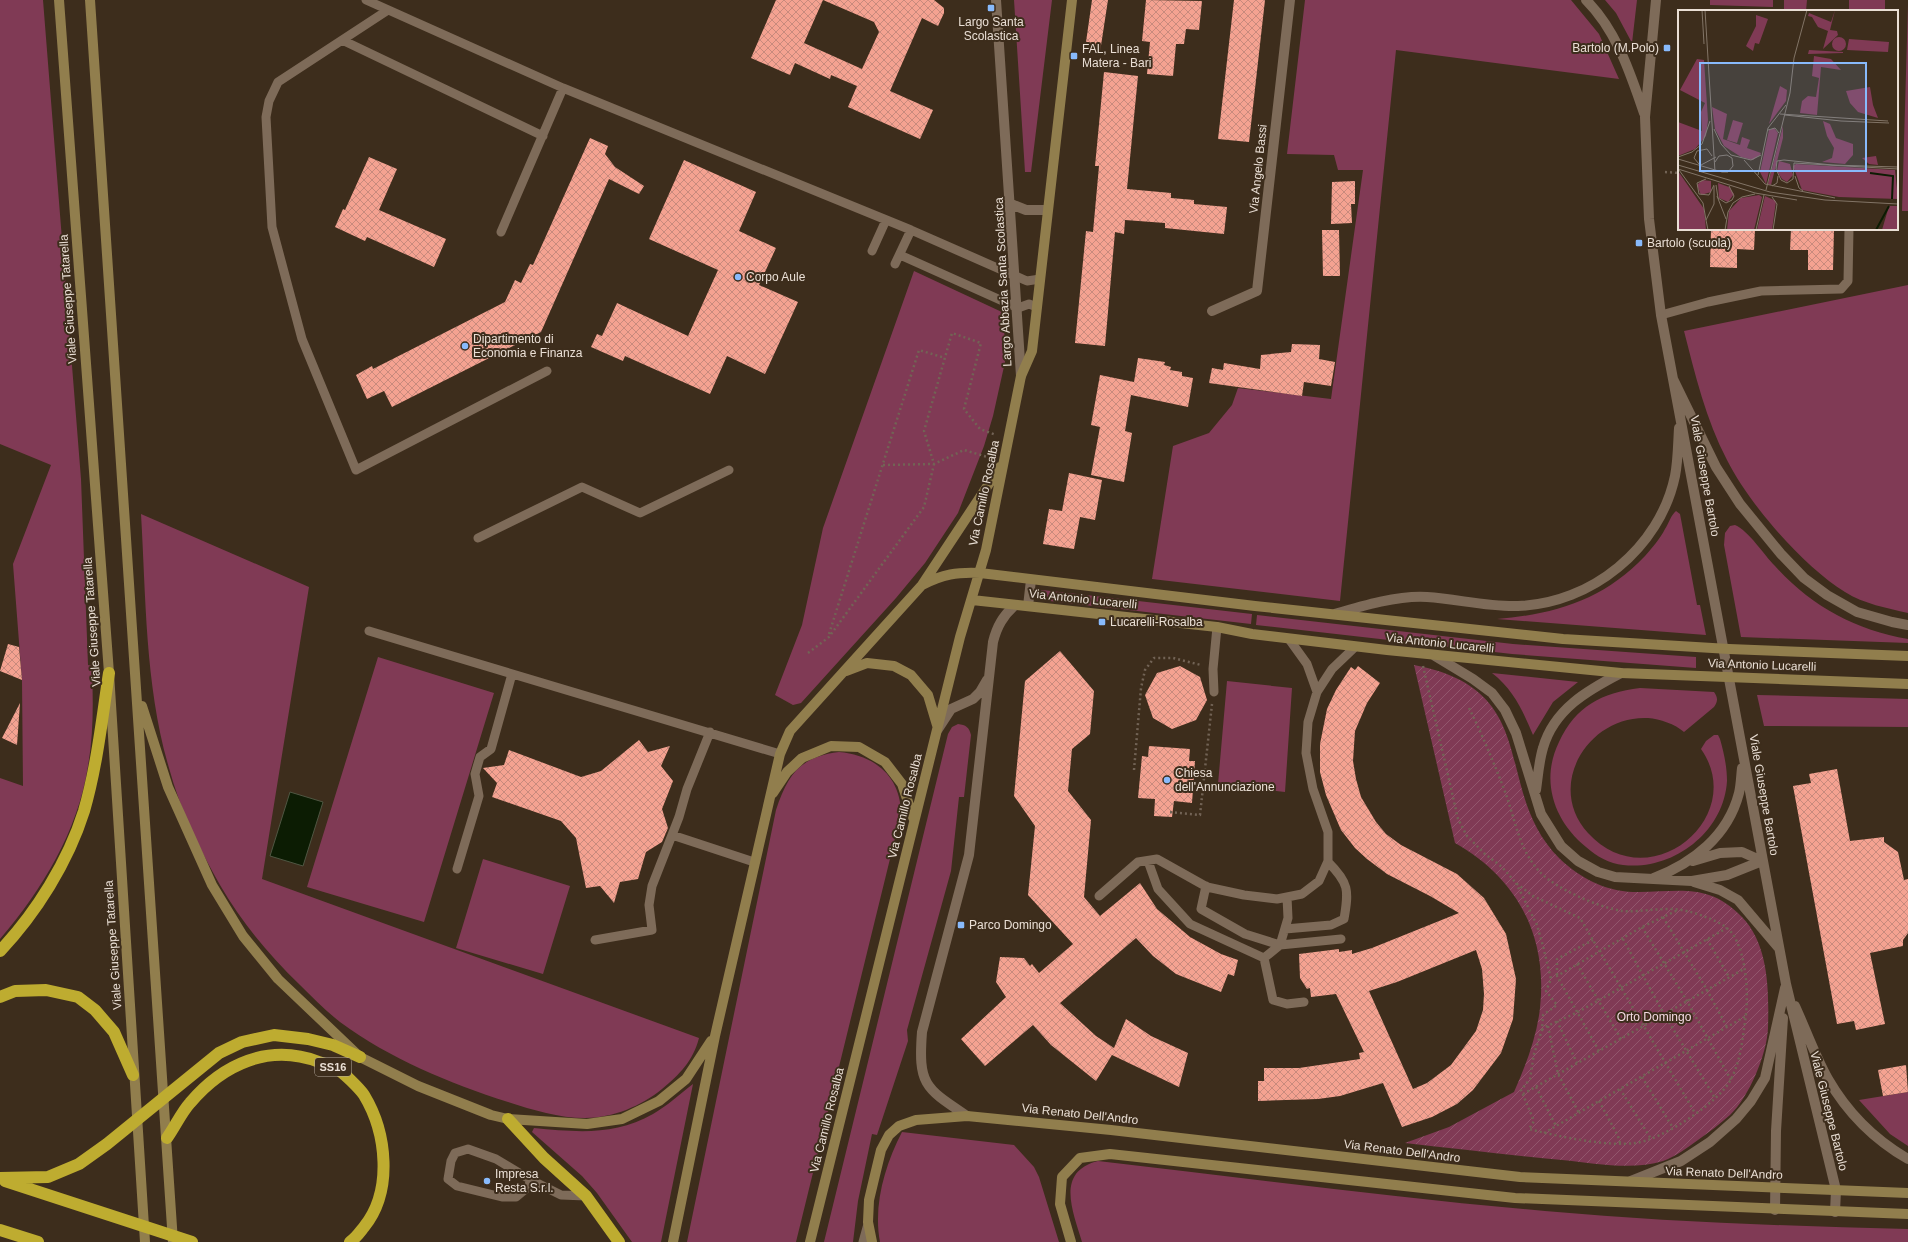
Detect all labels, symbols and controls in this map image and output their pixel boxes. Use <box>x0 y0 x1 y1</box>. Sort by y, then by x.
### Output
marker: Largo Santa Scolastica <box>986 3 996 13</box>
inset map <box>1678 10 1898 230</box>
place label: Largo Santa Scolastica <box>958 15 1024 43</box>
place label: Bartolo (M.Polo) <box>1572 41 1659 55</box>
place label: FAL, Linea Matera - Bari <box>1082 42 1151 70</box>
marker: Bartolo (M.Polo) <box>1662 43 1672 53</box>
marker: FAL, Linea Matera - Bari <box>1069 51 1079 61</box>
street label: Via Angelo Bassi <box>1246 124 1270 214</box>
street label: Largo Abbazia Santa Scolastica <box>992 197 1014 367</box>
street label: Viale Giuseppe Tatarella <box>56 234 80 364</box>
place label: Bartolo (scuola) <box>1647 236 1731 250</box>
marker: Bartolo (scuola) <box>1634 238 1644 248</box>
place label: Corpo Aule <box>746 270 806 284</box>
marker: Corpo Aule <box>733 272 743 282</box>
place label: Dipartimento di Economia e Finanza <box>473 332 583 360</box>
marker: Dipartimento di Economia e Finanza <box>460 341 470 351</box>
street label: Viale Giuseppe Bartolo <box>1687 414 1723 538</box>
street label: Via Camillo Rosalba <box>966 438 1002 547</box>
street label: Viale Giuseppe Tatarella <box>80 557 104 687</box>
street label: Via Antonio Lucarelli <box>1028 586 1138 612</box>
place label: Lucarelli-Rosalba <box>1110 615 1203 629</box>
marker: Lucarelli-Rosalba <box>1097 617 1107 627</box>
street label: Via Antonio Lucarelli <box>1385 630 1495 656</box>
street label: Via Antonio Lucarelli <box>1708 656 1816 674</box>
street label: Viale Giuseppe Bartolo <box>1746 733 1782 857</box>
street label: Via Camillo Rosalba <box>885 752 925 860</box>
place label: Chiesa dell'Annunciazione <box>1175 766 1275 794</box>
marker: Chiesa dell'Annunciazione <box>1162 775 1172 785</box>
street label: Viale Giuseppe Tatarella <box>101 880 125 1010</box>
place label: Parco Domingo <box>969 918 1052 932</box>
marker: Parco Domingo <box>956 920 966 930</box>
park label: Orto Domingo <box>1617 1010 1692 1024</box>
street label: Viale Giuseppe Bartolo <box>1807 1050 1851 1172</box>
road number: SS16 <box>315 1058 351 1076</box>
street label: Via Camillo Rosalba <box>807 1066 847 1174</box>
street label: Via Renato Dell'Andro <box>1021 1101 1139 1127</box>
street label: Via Renato Dell'Andro <box>1343 1137 1461 1165</box>
street label: Via Renato Dell'Andro <box>1665 1164 1783 1182</box>
place label: Impresa Resta S.r.l. <box>495 1167 554 1195</box>
marker: Impresa Resta S.r.l. <box>482 1176 492 1186</box>

